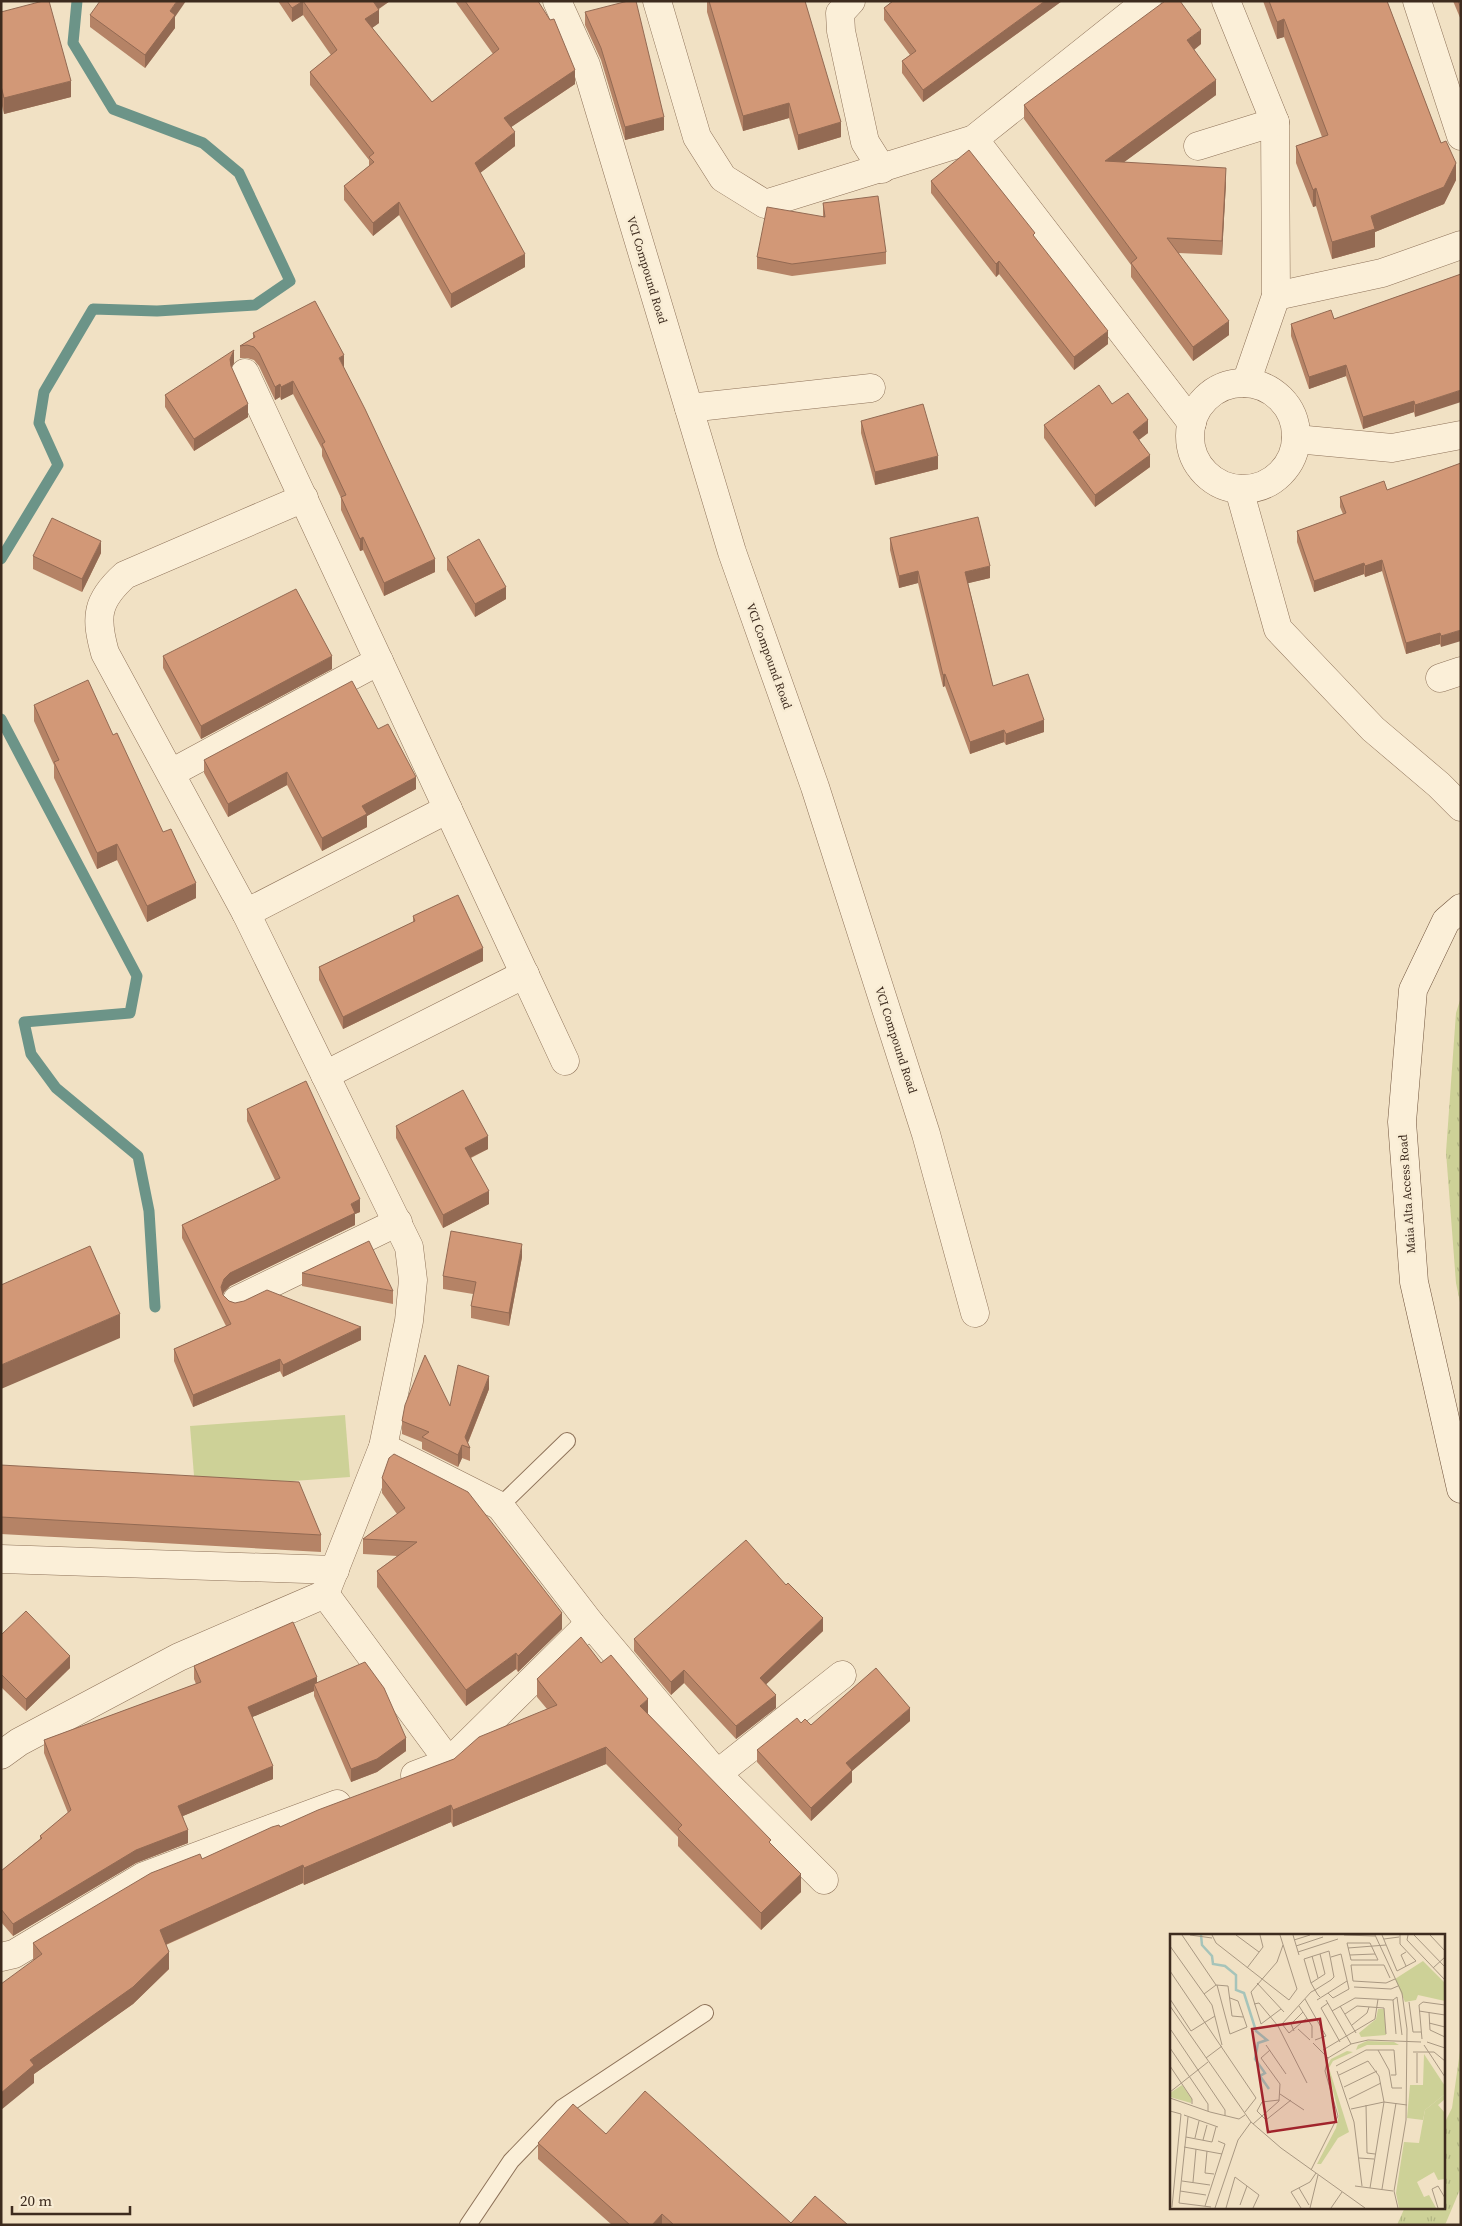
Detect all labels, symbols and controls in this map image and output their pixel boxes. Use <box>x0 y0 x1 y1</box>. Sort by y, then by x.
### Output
street label: VCI Compound Road <box>623 214 671 326</box>
street label: VCI Compound Road <box>742 601 796 711</box>
street label: VCI Compound Road <box>871 984 921 1096</box>
street label: Maia Alta Access Road <box>1395 1134 1419 1254</box>
inset map <box>1170 1934 1444 2208</box>
scale bar <box>12 2184 130 2216</box>
text: 20 m <box>20 2190 52 2211</box>

